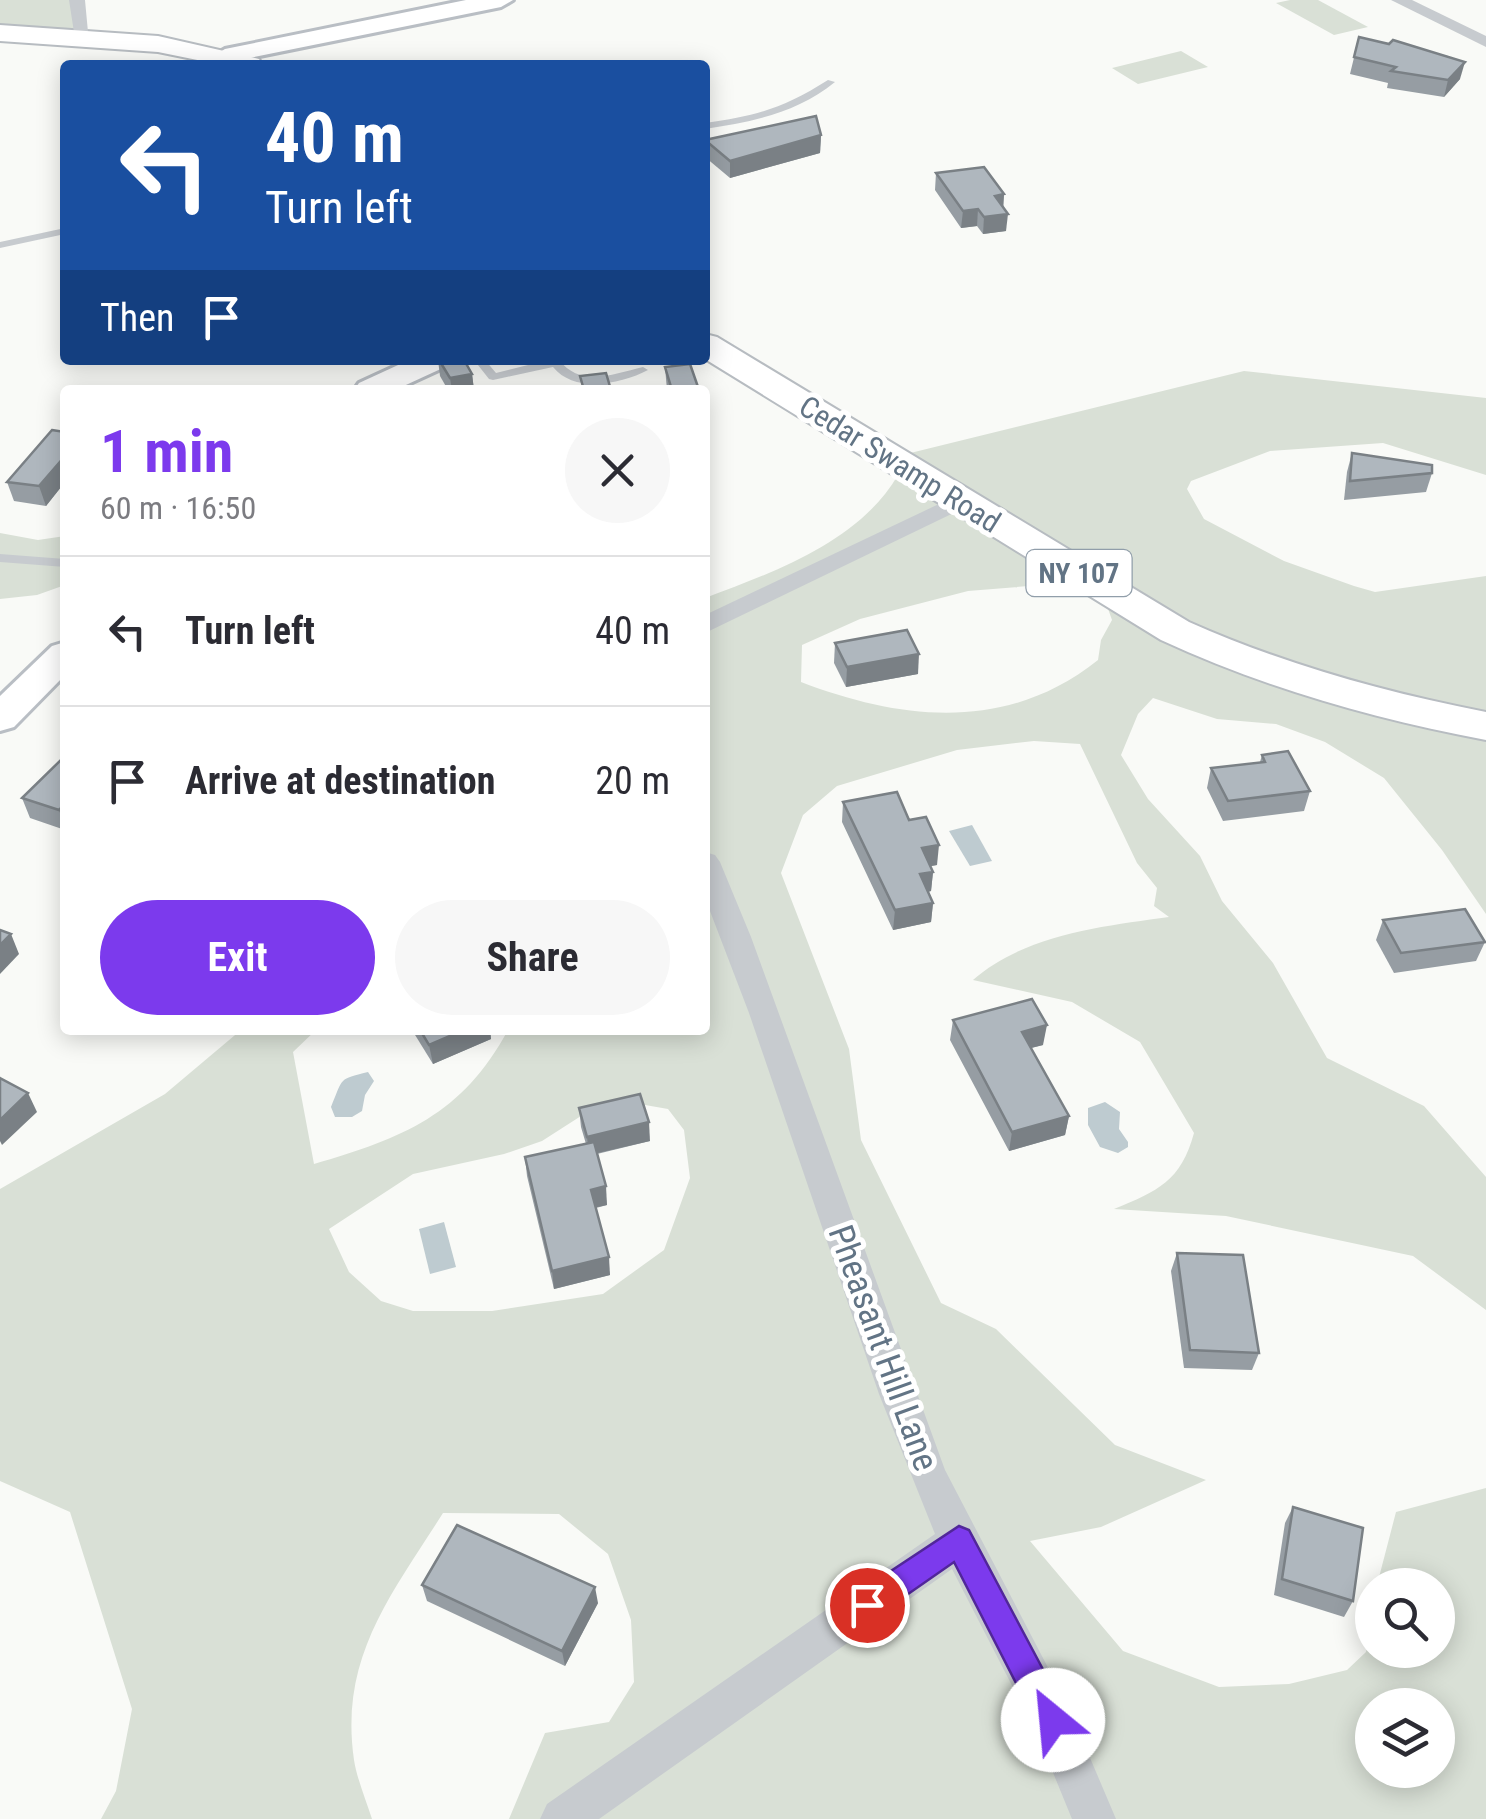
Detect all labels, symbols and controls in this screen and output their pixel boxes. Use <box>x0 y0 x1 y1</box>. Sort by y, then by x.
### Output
text: 40 m <box>265 97 404 179</box>
icon: left <box>100 100 230 230</box>
text: Turn left <box>265 181 413 234</box>
icon: arrive <box>194 290 249 345</box>
text: Then <box>100 296 174 340</box>
street label: Cedar Swamp Road <box>793 388 1007 540</box>
text: 1 min <box>100 416 233 487</box>
button: close <box>565 418 670 523</box>
text: 60 m · 16:50 <box>100 489 256 527</box>
road number: NY 107 <box>1026 550 1132 596</box>
icon: left <box>100 604 155 659</box>
text: Turn left <box>185 609 315 653</box>
text: 40 m <box>595 609 670 653</box>
icon: arrive <box>100 754 155 809</box>
text: Arrive at destination <box>185 759 495 803</box>
text: 20 m <box>595 759 670 803</box>
button: Exit <box>100 900 375 1015</box>
button: Share <box>395 900 670 1015</box>
street label: Pheasant Hill Lane <box>820 1220 946 1476</box>
pin <box>825 1563 910 1648</box>
map controls <box>1355 1568 1455 1788</box>
button: search <box>1355 1568 1455 1668</box>
icon: arrive <box>840 1578 895 1633</box>
position arrow <box>1001 1668 1105 1772</box>
button: layers <box>1355 1688 1455 1788</box>

